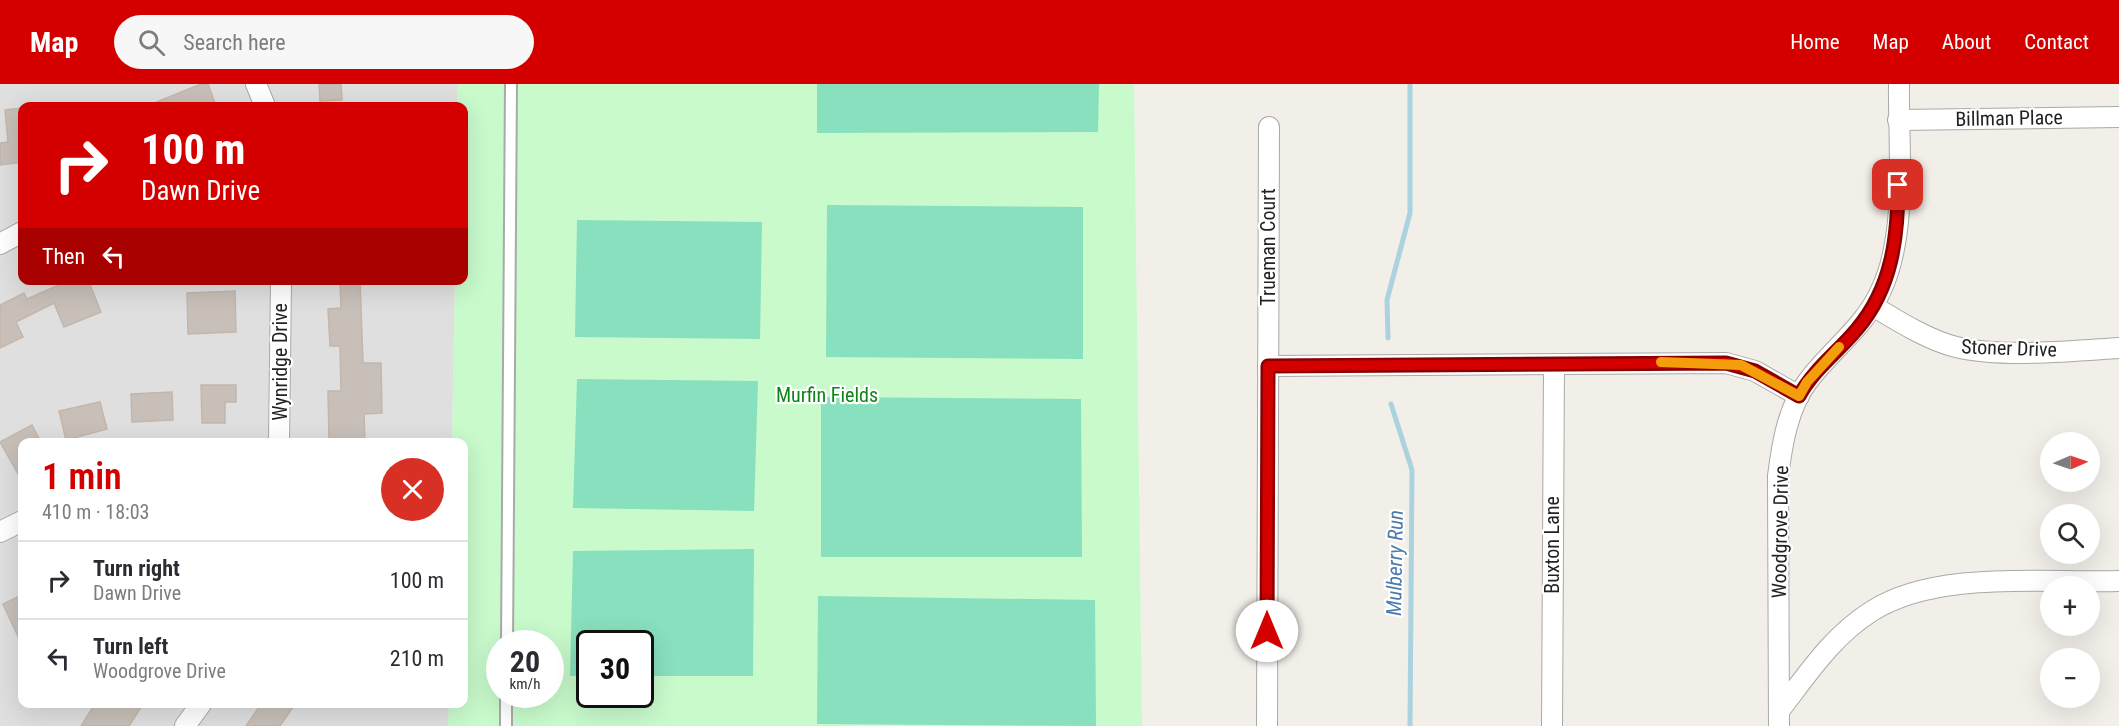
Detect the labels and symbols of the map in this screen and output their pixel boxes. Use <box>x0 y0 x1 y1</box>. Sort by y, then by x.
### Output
street label: Billman Place <box>1955 105 2063 131</box>
pin <box>1872 159 1923 210</box>
street label: Trueman Court <box>1256 188 1280 306</box>
street label: Wynridge Drive <box>268 303 292 421</box>
street label: Stoner Drive <box>1961 334 2057 362</box>
park label: Murfin Fields <box>776 383 878 407</box>
north arrow <box>2040 432 2100 492</box>
street label: Woodgrove Drive <box>1767 465 1793 599</box>
street label: Buxton Lane <box>1540 496 1564 594</box>
water label: Mulberry Run <box>1382 510 1408 616</box>
position arrow <box>1235 599 1299 663</box>
speed limit sign: 30 <box>576 630 654 708</box>

